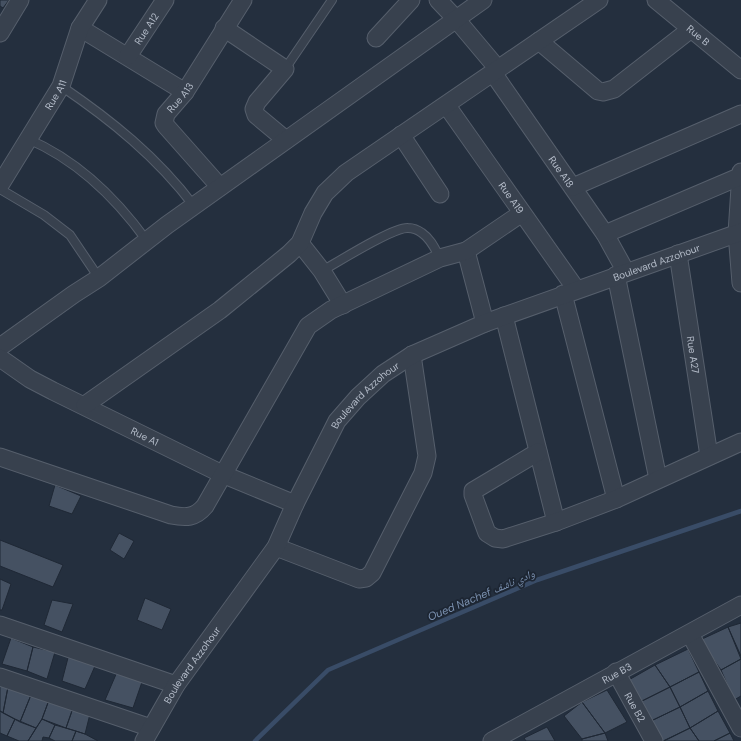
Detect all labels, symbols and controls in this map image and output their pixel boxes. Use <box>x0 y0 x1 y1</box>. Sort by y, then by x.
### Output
street label: Rue A12 <box>131 10 162 47</box>
street label: Rue B <box>684 22 712 49</box>
street label: Rue A11 <box>42 78 70 112</box>
street label: Rue A13 <box>164 80 196 116</box>
street label: Rue A18 <box>546 153 577 190</box>
street label: Rue A19 <box>495 179 527 216</box>
street label: Boulevard Azzohour <box>611 241 702 284</box>
street label: Rue A27 <box>684 335 702 374</box>
street label: Boulevard Azzohour <box>328 359 402 431</box>
street label: Rue A1 <box>129 424 161 449</box>
water label: Oued Nachef وادي ناشف <box>425 566 537 626</box>
street label: Boulevard Azzohour <box>161 624 224 706</box>
street label: Rue B3 <box>600 660 634 687</box>
street label: Rue B2 <box>621 690 648 725</box>

